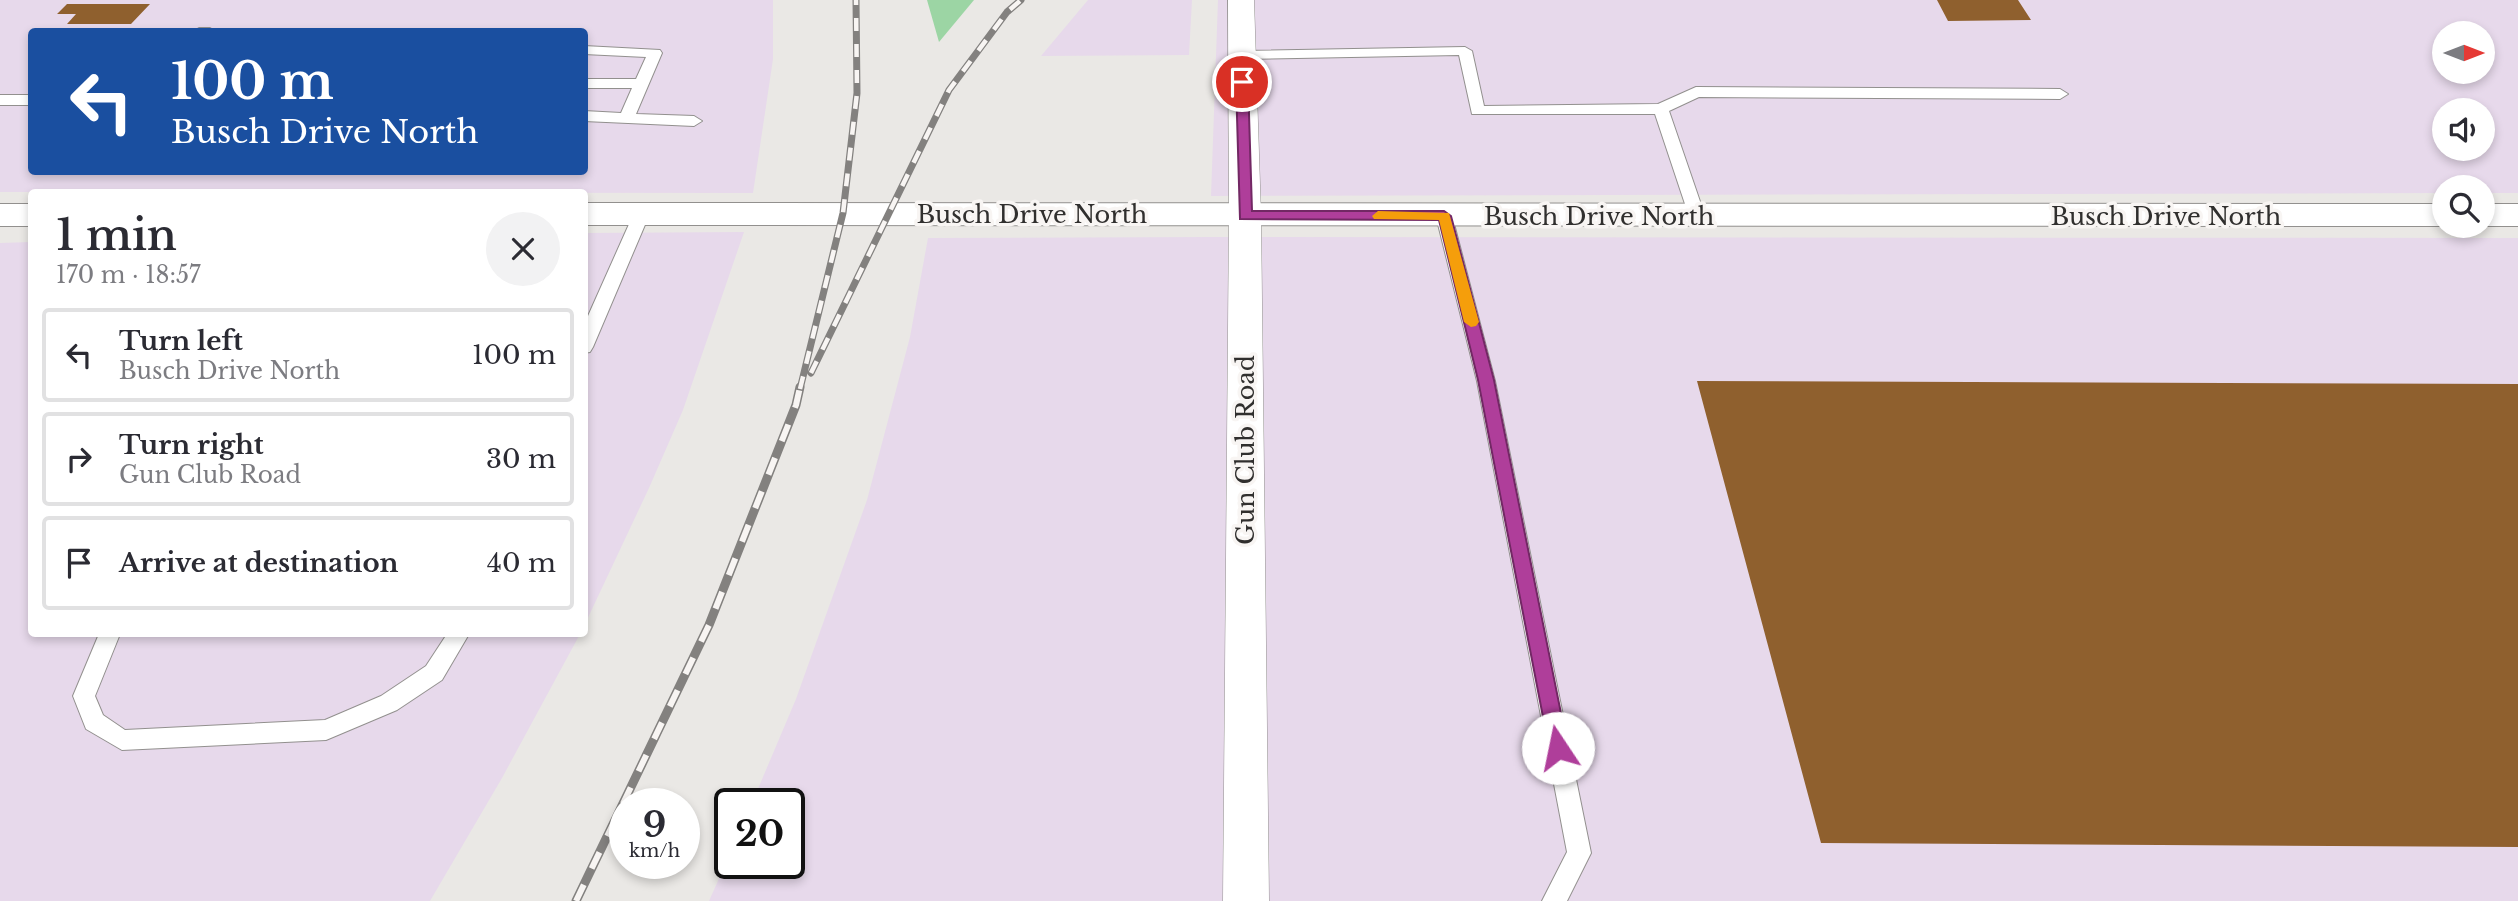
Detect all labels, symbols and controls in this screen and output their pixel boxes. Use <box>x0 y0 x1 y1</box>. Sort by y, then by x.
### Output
north arrow <box>2432 21 2496 84</box>
map controls <box>2432 21 2495 238</box>
text: 100 m <box>171 51 334 112</box>
pin <box>1212 52 1272 112</box>
icon: left <box>56 56 147 147</box>
icon: arrive <box>1223 63 1261 101</box>
button: sound <box>2432 98 2495 161</box>
text: Busch Drive North <box>171 112 479 152</box>
button: search <box>2432 175 2495 238</box>
street label: Busch Drive North <box>917 200 1147 229</box>
street label: Busch Drive North <box>1484 202 1714 231</box>
street label: Busch Drive North <box>2051 202 2281 231</box>
text: 1 min <box>56 209 177 261</box>
button: close <box>486 212 560 286</box>
text: 170 m · 18:57 <box>56 261 201 289</box>
text: Turn left <box>119 325 243 357</box>
icon: left <box>60 336 98 374</box>
text: 100 m <box>472 339 556 371</box>
street label: Gun Club Road <box>1231 355 1260 545</box>
text: Busch Drive North <box>119 357 340 385</box>
text: Turn right <box>119 429 264 461</box>
icon: right <box>60 440 98 478</box>
text: 30 m <box>486 443 556 475</box>
text: Gun Club Road <box>119 461 301 489</box>
icon: arrive <box>60 544 98 582</box>
text: Arrive at destination <box>119 547 399 579</box>
text: 40 m <box>487 547 556 579</box>
position arrow <box>1521 711 1595 785</box>
speed limit sign: 20 <box>714 788 805 879</box>
text: 9 <box>643 803 666 846</box>
text: km/h <box>629 840 680 862</box>

